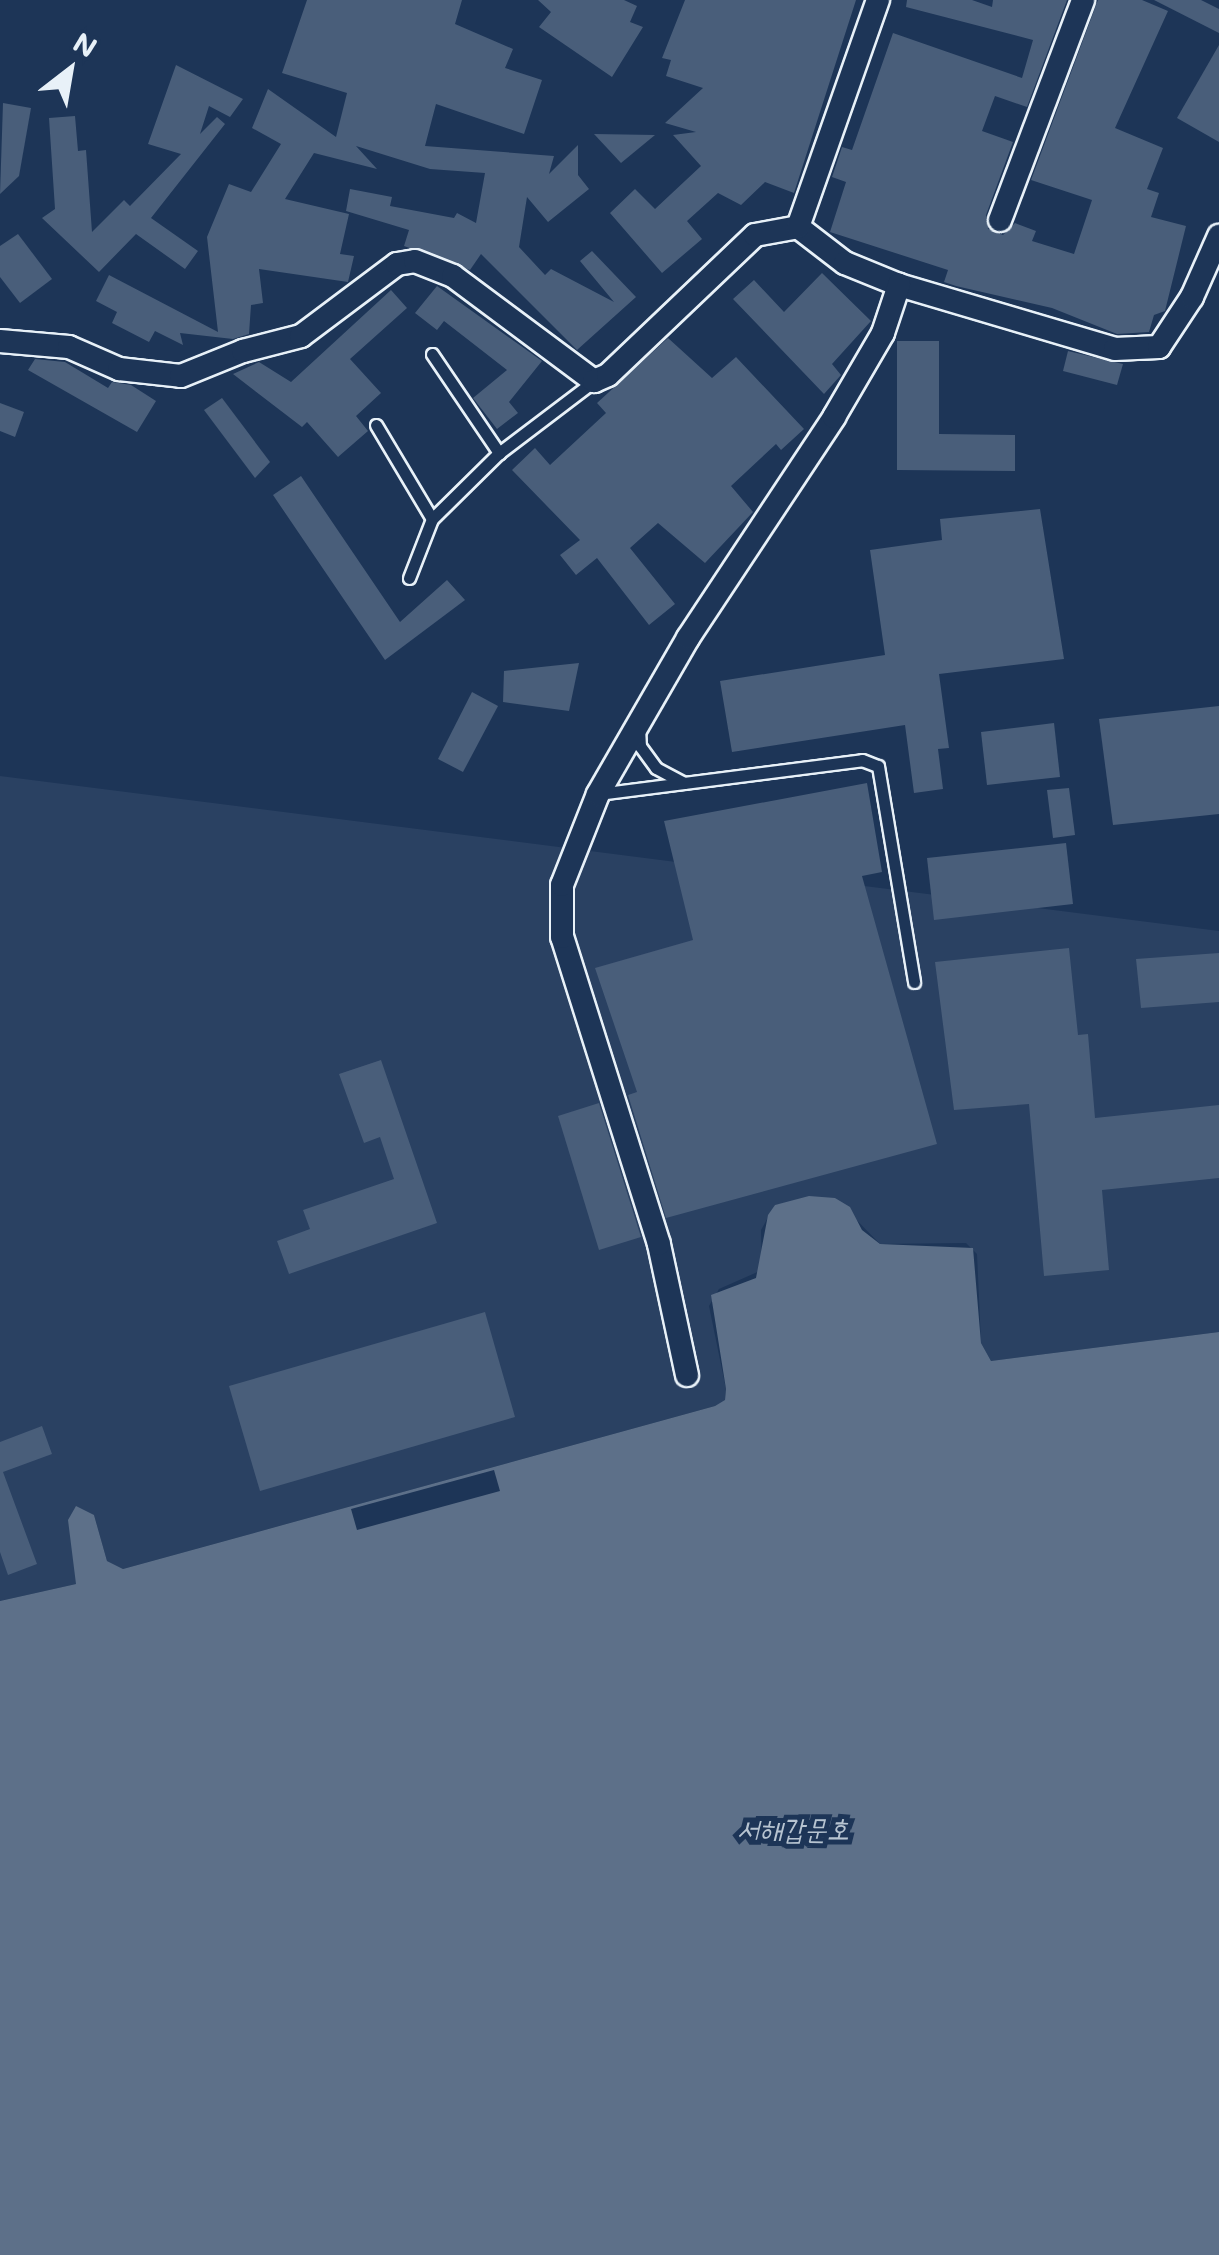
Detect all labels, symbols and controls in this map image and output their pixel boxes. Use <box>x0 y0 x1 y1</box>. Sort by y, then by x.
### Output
north arrow <box>20 20 120 120</box>
text: N <box>67 23 104 65</box>
water label: 서해갑문호 <box>737 1811 849 1845</box>

